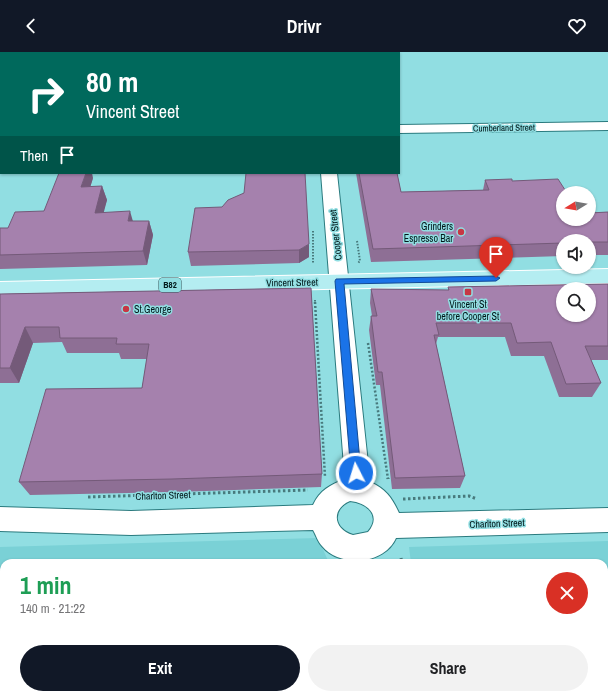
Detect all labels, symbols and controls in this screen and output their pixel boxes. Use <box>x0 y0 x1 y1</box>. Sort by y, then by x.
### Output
text: Drivr <box>287 14 321 39</box>
icon: back <box>20 15 42 37</box>
icon: heart <box>566 15 588 37</box>
text: 80 m <box>86 63 138 101</box>
icon: right <box>20 68 72 120</box>
text: Vincent Street <box>86 99 179 124</box>
street label: Cumberland Street <box>473 121 535 135</box>
icon: arrive <box>56 144 78 166</box>
text: Then <box>20 145 48 166</box>
north arrow <box>556 186 596 226</box>
map controls <box>556 186 596 322</box>
street label: Cooper Street <box>326 208 345 261</box>
place label: Grinders Espresso Bar <box>404 220 453 245</box>
marker: Grinders Espresso Bar <box>456 227 466 237</box>
button: sound <box>556 234 596 274</box>
pin <box>479 237 513 278</box>
icon: arrive <box>485 243 507 265</box>
street label: Vincent Street <box>266 276 319 289</box>
road number: B82 <box>159 278 181 292</box>
button: search <box>556 282 596 322</box>
marker: Vincent St before Cooper St <box>463 287 473 297</box>
place label: Vincent St before Cooper St <box>437 298 500 323</box>
place label: St.George <box>134 303 172 316</box>
marker: St.George <box>121 304 131 314</box>
position arrow <box>335 452 377 494</box>
street label: Charlton Street <box>135 488 192 503</box>
street label: Charlton Street <box>469 516 526 531</box>
text: 1 min <box>20 569 71 601</box>
button: close <box>546 572 588 614</box>
text: 140 m · 21:22 <box>20 600 85 617</box>
button: Exit <box>20 645 300 691</box>
button: Share <box>308 645 588 691</box>

